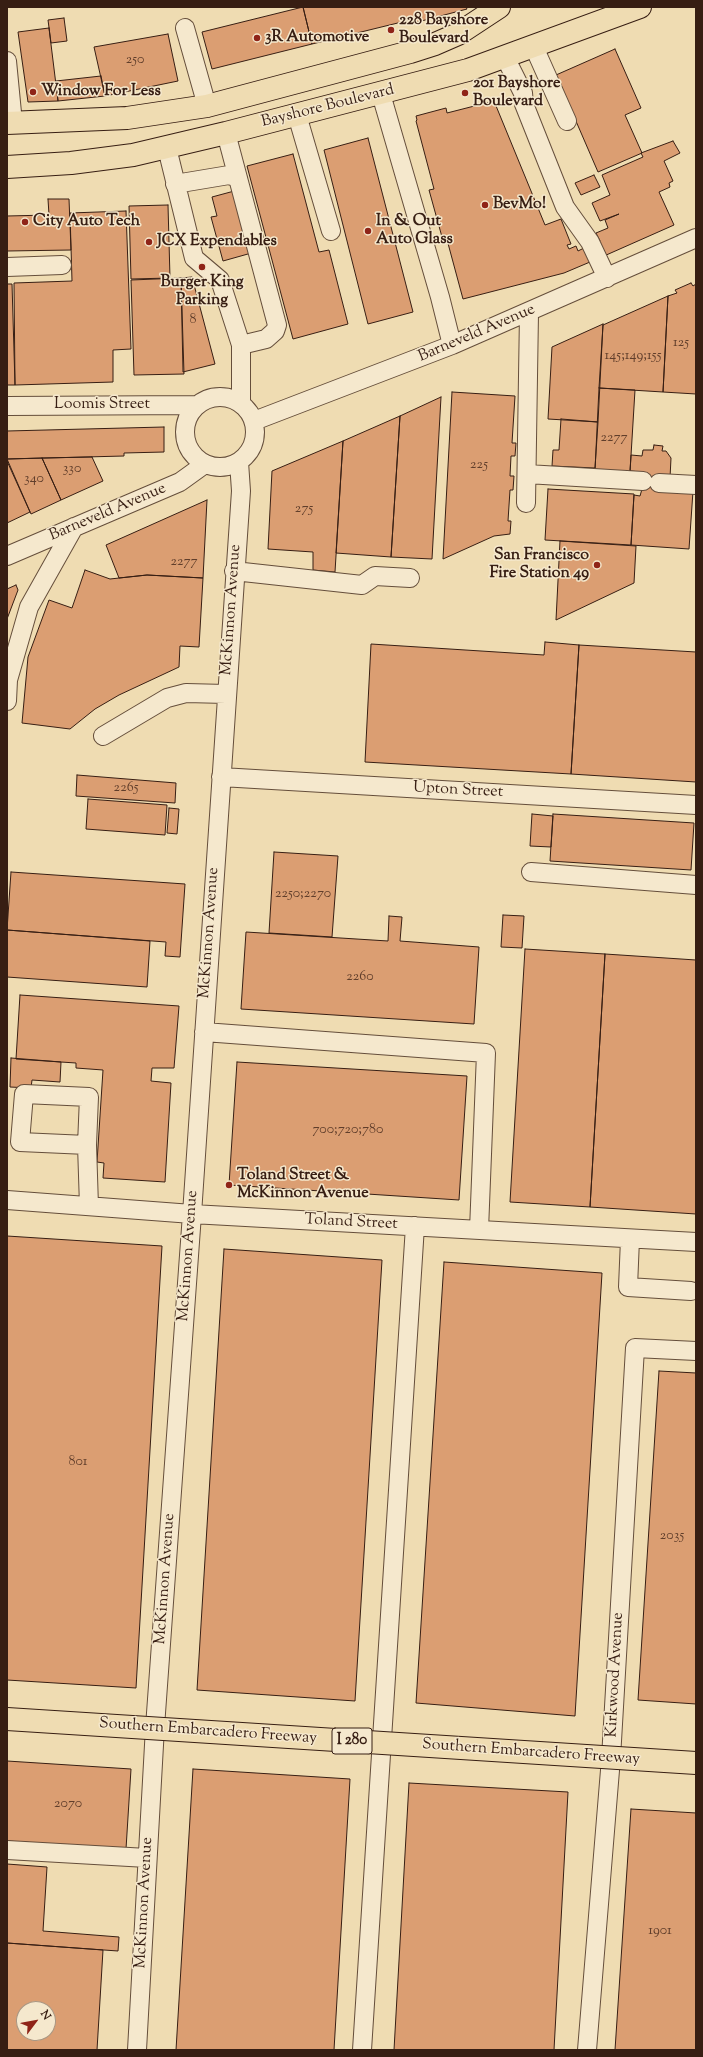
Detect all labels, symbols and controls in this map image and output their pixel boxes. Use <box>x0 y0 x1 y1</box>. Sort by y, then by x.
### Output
place label: 228 Bayshore Boulevard <box>399 11 488 49</box>
marker: 228 Bayshore Boulevard <box>386 25 396 35</box>
place label: 3R Automotive <box>265 28 369 48</box>
marker: 3R Automotive <box>252 33 262 43</box>
house number: 250 <box>126 53 144 69</box>
place label: 201 Bayshore Boulevard <box>473 74 561 112</box>
street label: Bayshore Boulevard <box>259 81 397 133</box>
place label: Window For Less <box>41 82 161 102</box>
marker: Window For Less <box>28 87 38 97</box>
marker: 201 Bayshore Boulevard <box>460 88 470 98</box>
place label: BevMo! <box>493 195 546 215</box>
marker: BevMo! <box>480 200 490 210</box>
place label: City Auto Tech <box>33 212 140 232</box>
place label: In & Out Auto Glass <box>376 212 453 250</box>
marker: City Auto Tech <box>20 217 30 227</box>
marker: In & Out Auto Glass <box>363 226 373 236</box>
place label: JCX Expendables <box>157 232 277 252</box>
marker: JCX Expendables <box>144 237 154 247</box>
marker: Burger King Parking <box>197 262 207 272</box>
place label: Burger King Parking <box>160 273 244 311</box>
street label: Barneveld Avenue <box>416 301 538 367</box>
house number: 8 <box>190 313 196 329</box>
house number: 125 <box>673 336 689 352</box>
house number: 145;149;155 <box>605 349 661 365</box>
street label: Loomis Street <box>54 395 150 415</box>
house number: 2277 <box>600 431 628 447</box>
house number: 225 <box>470 458 488 474</box>
house number: 330 <box>63 462 81 478</box>
house number: 340 <box>24 472 44 488</box>
street label: Barneveld Avenue <box>47 480 169 546</box>
house number: 275 <box>295 502 313 518</box>
street label: McKinnon Avenue <box>218 544 246 676</box>
place label: San Francisco Fire Station 49 <box>490 546 589 584</box>
house number: 2277 <box>170 555 198 571</box>
marker: San Francisco Fire Station 49 <box>592 560 602 570</box>
street label: Upton Street <box>412 779 504 803</box>
house number: 2265 <box>114 781 138 797</box>
street label: McKinnon Avenue <box>196 867 224 999</box>
house number: 2250;2270 <box>275 887 331 903</box>
house number: 2260 <box>346 970 374 986</box>
house number: 700;720;780 <box>313 1123 383 1139</box>
place label: Toland Street & McKinnon Avenue <box>237 1166 369 1204</box>
marker: Toland Street & McKinnon Avenue <box>224 1180 234 1190</box>
street label: McKinnon Avenue <box>175 1190 203 1322</box>
street label: Toland Street <box>304 1211 398 1235</box>
house number: 801 <box>68 1455 88 1471</box>
street label: McKinnon Avenue <box>152 1513 180 1645</box>
house number: 2035 <box>660 1529 684 1545</box>
street label: Kirkwood Avenue <box>603 1612 629 1738</box>
street label: Southern Embarcadero Freeway <box>98 1715 318 1749</box>
road number: I 280 <box>332 1728 372 1754</box>
street label: Southern Embarcadero Freeway <box>421 1736 641 1770</box>
house number: 2070 <box>54 1797 82 1813</box>
street label: McKinnon Avenue <box>132 1837 158 1969</box>
house number: 1901 <box>648 1924 672 1940</box>
north arrow <box>16 2001 56 2041</box>
text: N <box>36 2007 54 2023</box>

